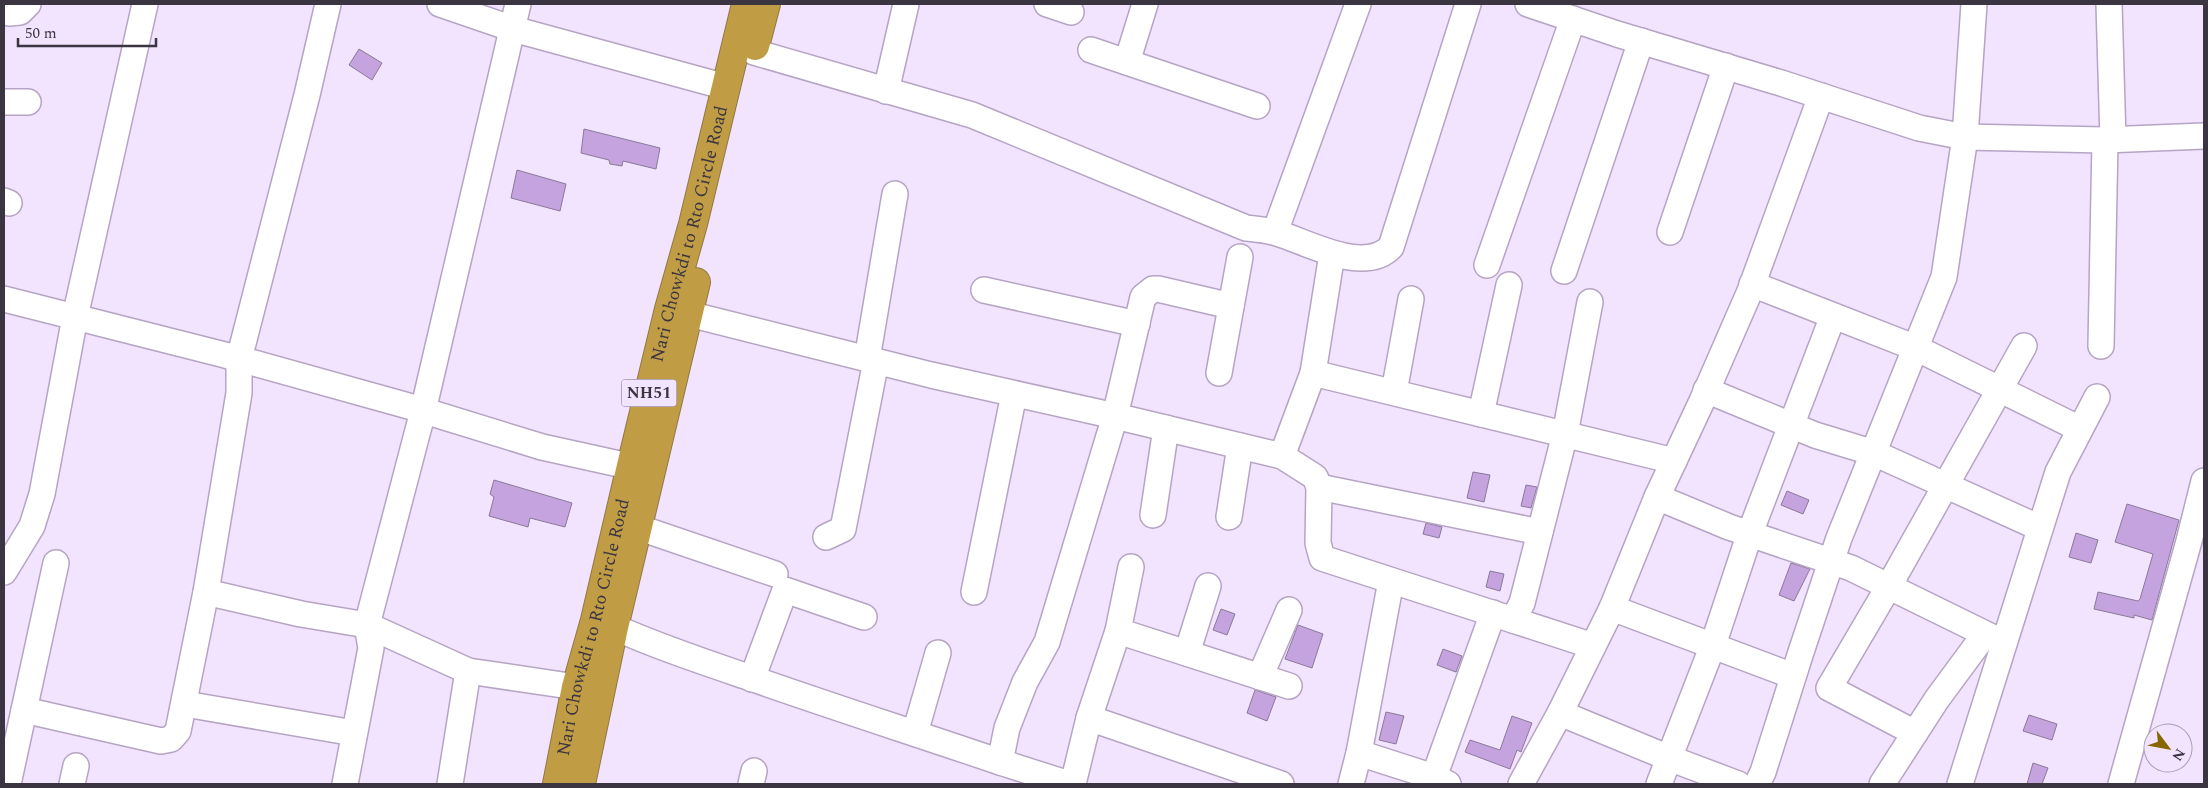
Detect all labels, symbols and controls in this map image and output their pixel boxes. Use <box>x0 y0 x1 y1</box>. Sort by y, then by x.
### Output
scale bar <box>18 15 155 47</box>
text: 50 m <box>25 22 57 45</box>
street label: Nari Chowkdi to Rto Circle Road <box>643 103 735 365</box>
road number: NH51 <box>622 379 676 406</box>
street label: Nari Chowkdi to Rto Circle Road <box>549 496 636 758</box>
north arrow <box>2143 723 2193 773</box>
text: N <box>2167 744 2191 765</box>

